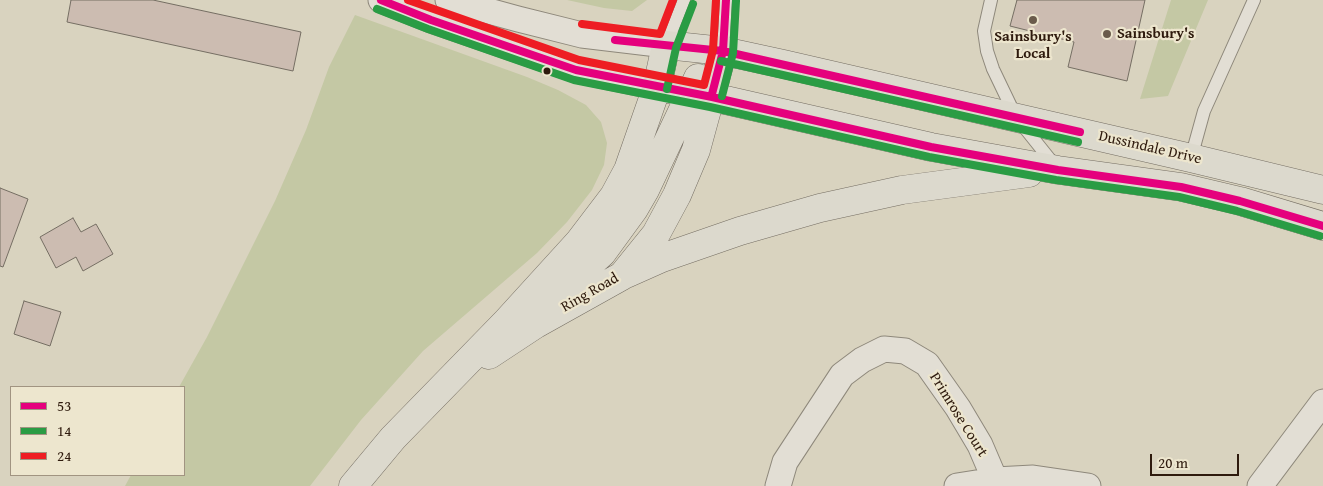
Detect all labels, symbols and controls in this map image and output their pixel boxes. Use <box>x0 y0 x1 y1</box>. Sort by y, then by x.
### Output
marker: Sainsbury's Local <box>1027 14 1039 26</box>
place label: Sainsbury's <box>1117 25 1195 43</box>
place label: Sainsbury's Local <box>994 28 1072 63</box>
marker: Sainsbury's <box>1101 28 1113 40</box>
unlabelled marker <box>542 66 552 76</box>
street label: Dussindale Drive <box>1097 127 1203 169</box>
street label: Ring Road <box>558 269 622 317</box>
street label: Primrose Court <box>925 370 991 460</box>
legend <box>10 386 185 476</box>
text: 53 <box>57 395 71 416</box>
text: 14 <box>57 420 71 441</box>
scale bar <box>1153 444 1242 476</box>
text: 24 <box>57 445 71 466</box>
text: 20 m <box>1158 452 1188 473</box>

